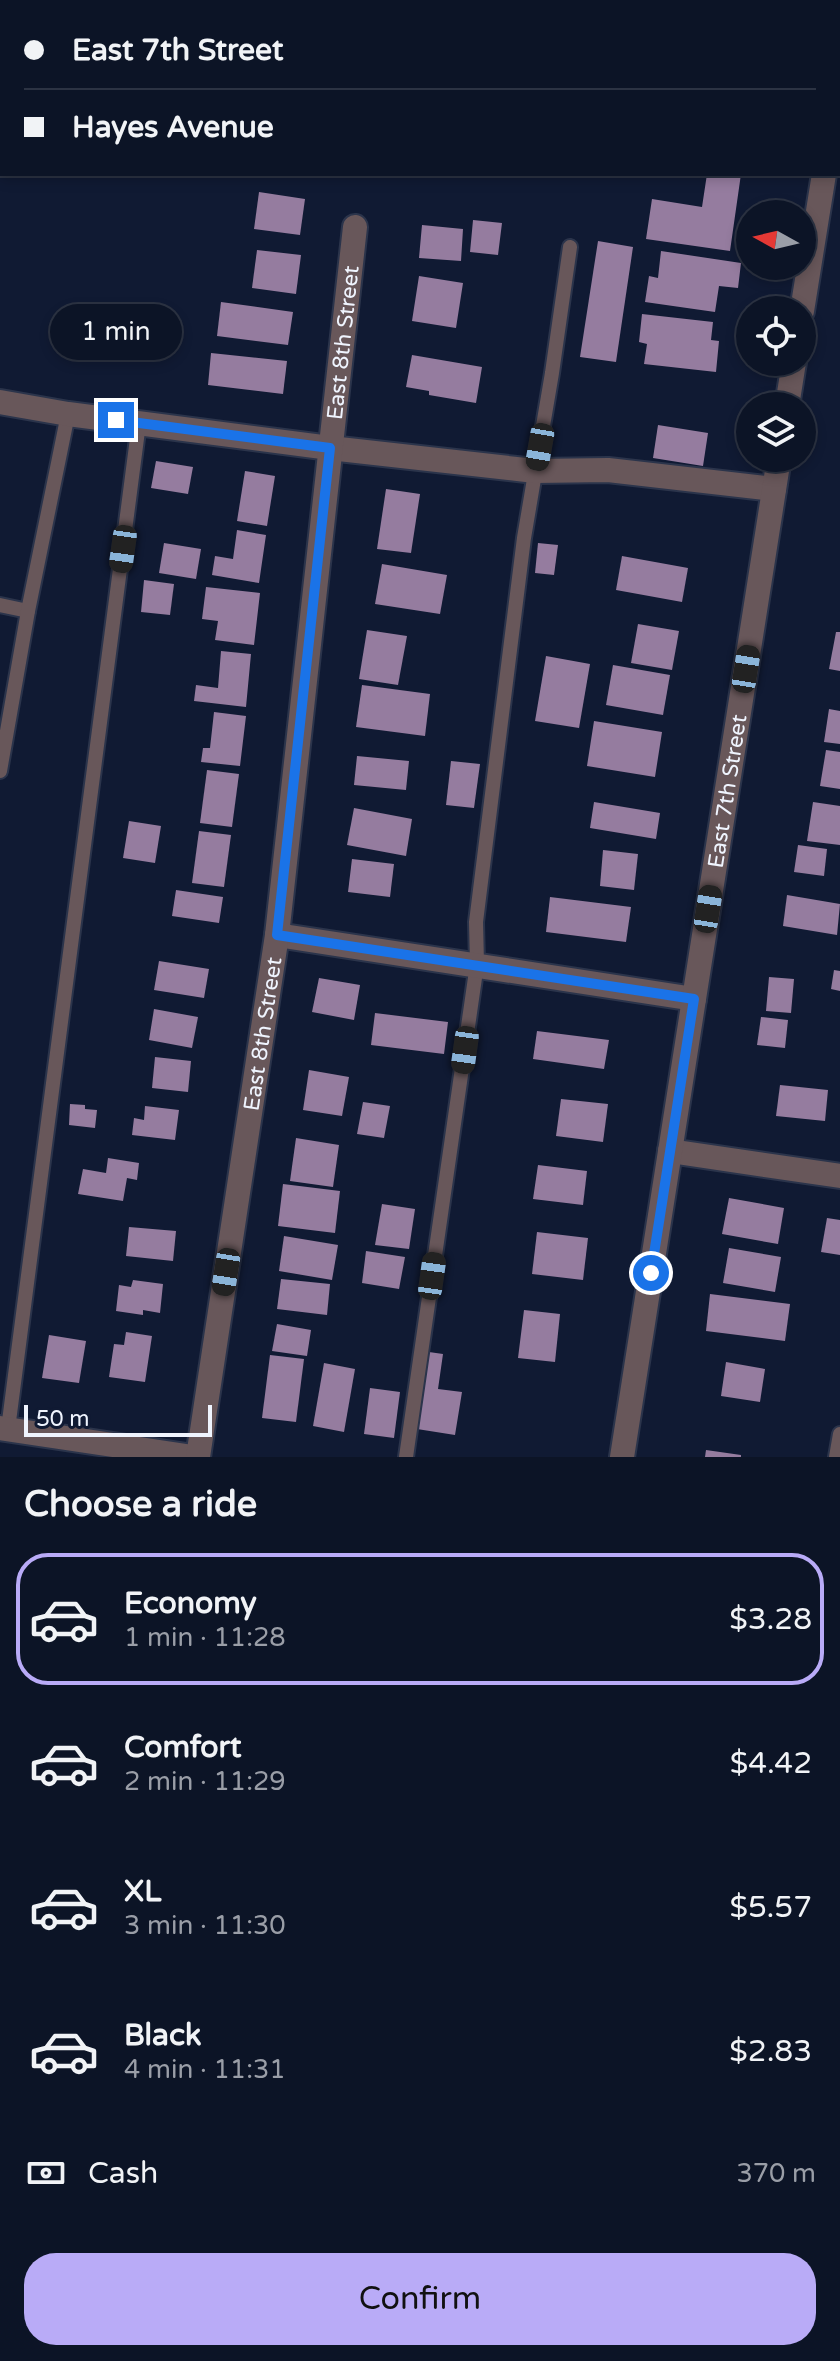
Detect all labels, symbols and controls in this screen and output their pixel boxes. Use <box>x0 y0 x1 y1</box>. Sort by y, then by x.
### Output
text: East 7th Street <box>72 32 283 69</box>
text: Hayes Avenue <box>72 109 274 146</box>
north arrow <box>736 200 816 280</box>
map controls <box>736 200 816 472</box>
street label: East 8th Street <box>322 264 365 421</box>
button: locate <box>736 296 816 376</box>
callout: 1 min <box>50 304 182 360</box>
text: 1 min <box>81 316 151 347</box>
button: layers <box>736 392 816 472</box>
route end <box>98 402 134 438</box>
car <box>524 421 556 473</box>
car <box>108 524 138 574</box>
car <box>730 643 762 695</box>
street label: East 7th Street <box>703 713 753 870</box>
car <box>692 883 724 935</box>
street label: East 8th Street <box>239 955 287 1113</box>
car <box>450 1025 480 1075</box>
car <box>210 1246 242 1298</box>
car <box>417 1251 447 1301</box>
route start <box>633 1255 669 1291</box>
scale bar <box>24 1401 212 1437</box>
text: 50 m <box>36 1406 90 1432</box>
text: Choose a ride <box>24 1483 257 1526</box>
icon: car <box>28 1583 100 1655</box>
text: Economy <box>124 1585 257 1622</box>
text: $3.28 <box>729 1601 812 1638</box>
text: 1 min · 11:28 <box>124 1622 286 1653</box>
icon: car <box>28 1727 100 1799</box>
text: Comfort <box>124 1729 242 1766</box>
text: $4.42 <box>730 1745 812 1782</box>
text: 2 min · 11:29 <box>124 1766 286 1797</box>
icon: car <box>28 1871 100 1943</box>
text: XL <box>124 1873 161 1910</box>
text: $5.57 <box>730 1889 812 1926</box>
text: 3 min · 11:30 <box>124 1910 286 1941</box>
icon: car <box>28 2015 100 2087</box>
text: Black <box>124 2017 201 2054</box>
text: $2.83 <box>729 2033 812 2070</box>
text: 4 min · 11:31 <box>124 2054 286 2085</box>
icon: cash <box>24 2151 68 2195</box>
text: Cash <box>88 2155 158 2192</box>
text: 370 m <box>736 2158 816 2189</box>
button: Confirm <box>24 2253 816 2345</box>

